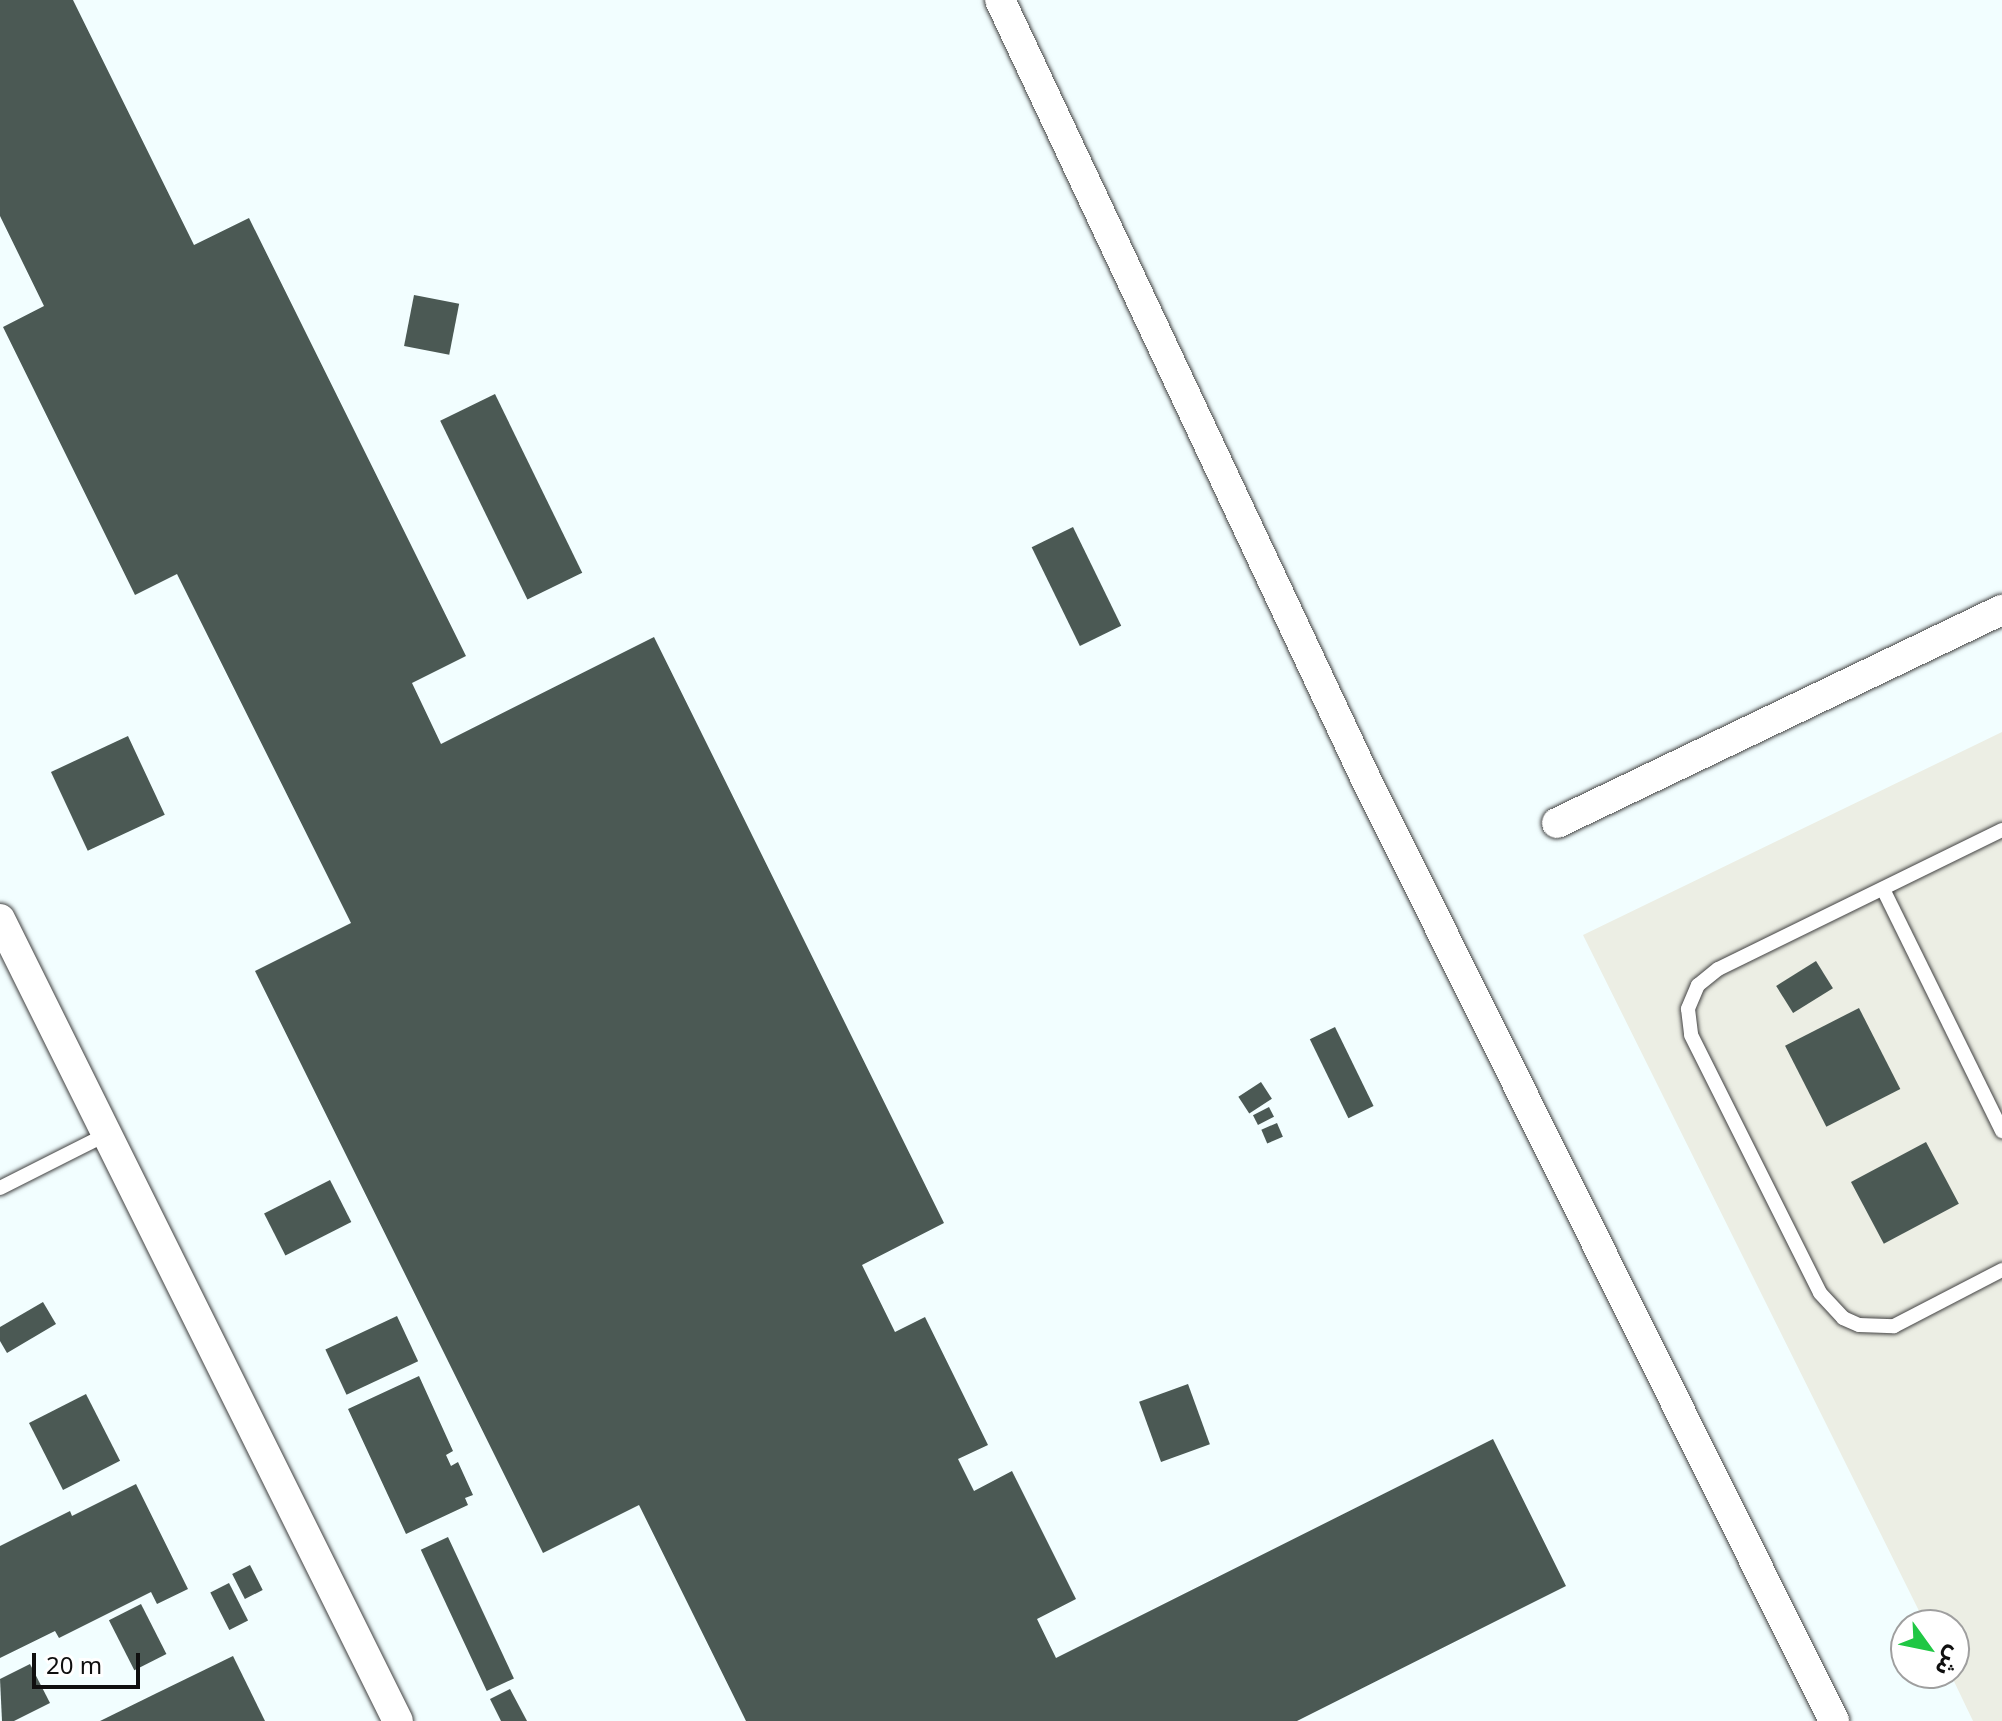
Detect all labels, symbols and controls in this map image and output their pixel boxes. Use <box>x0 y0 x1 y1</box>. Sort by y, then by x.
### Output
north arrow <box>1890 1609 1970 1689</box>
text: ش <box>1921 1636 1976 1686</box>
scale bar <box>36 1637 144 1687</box>
text: 20 m <box>46 1641 102 1692</box>

